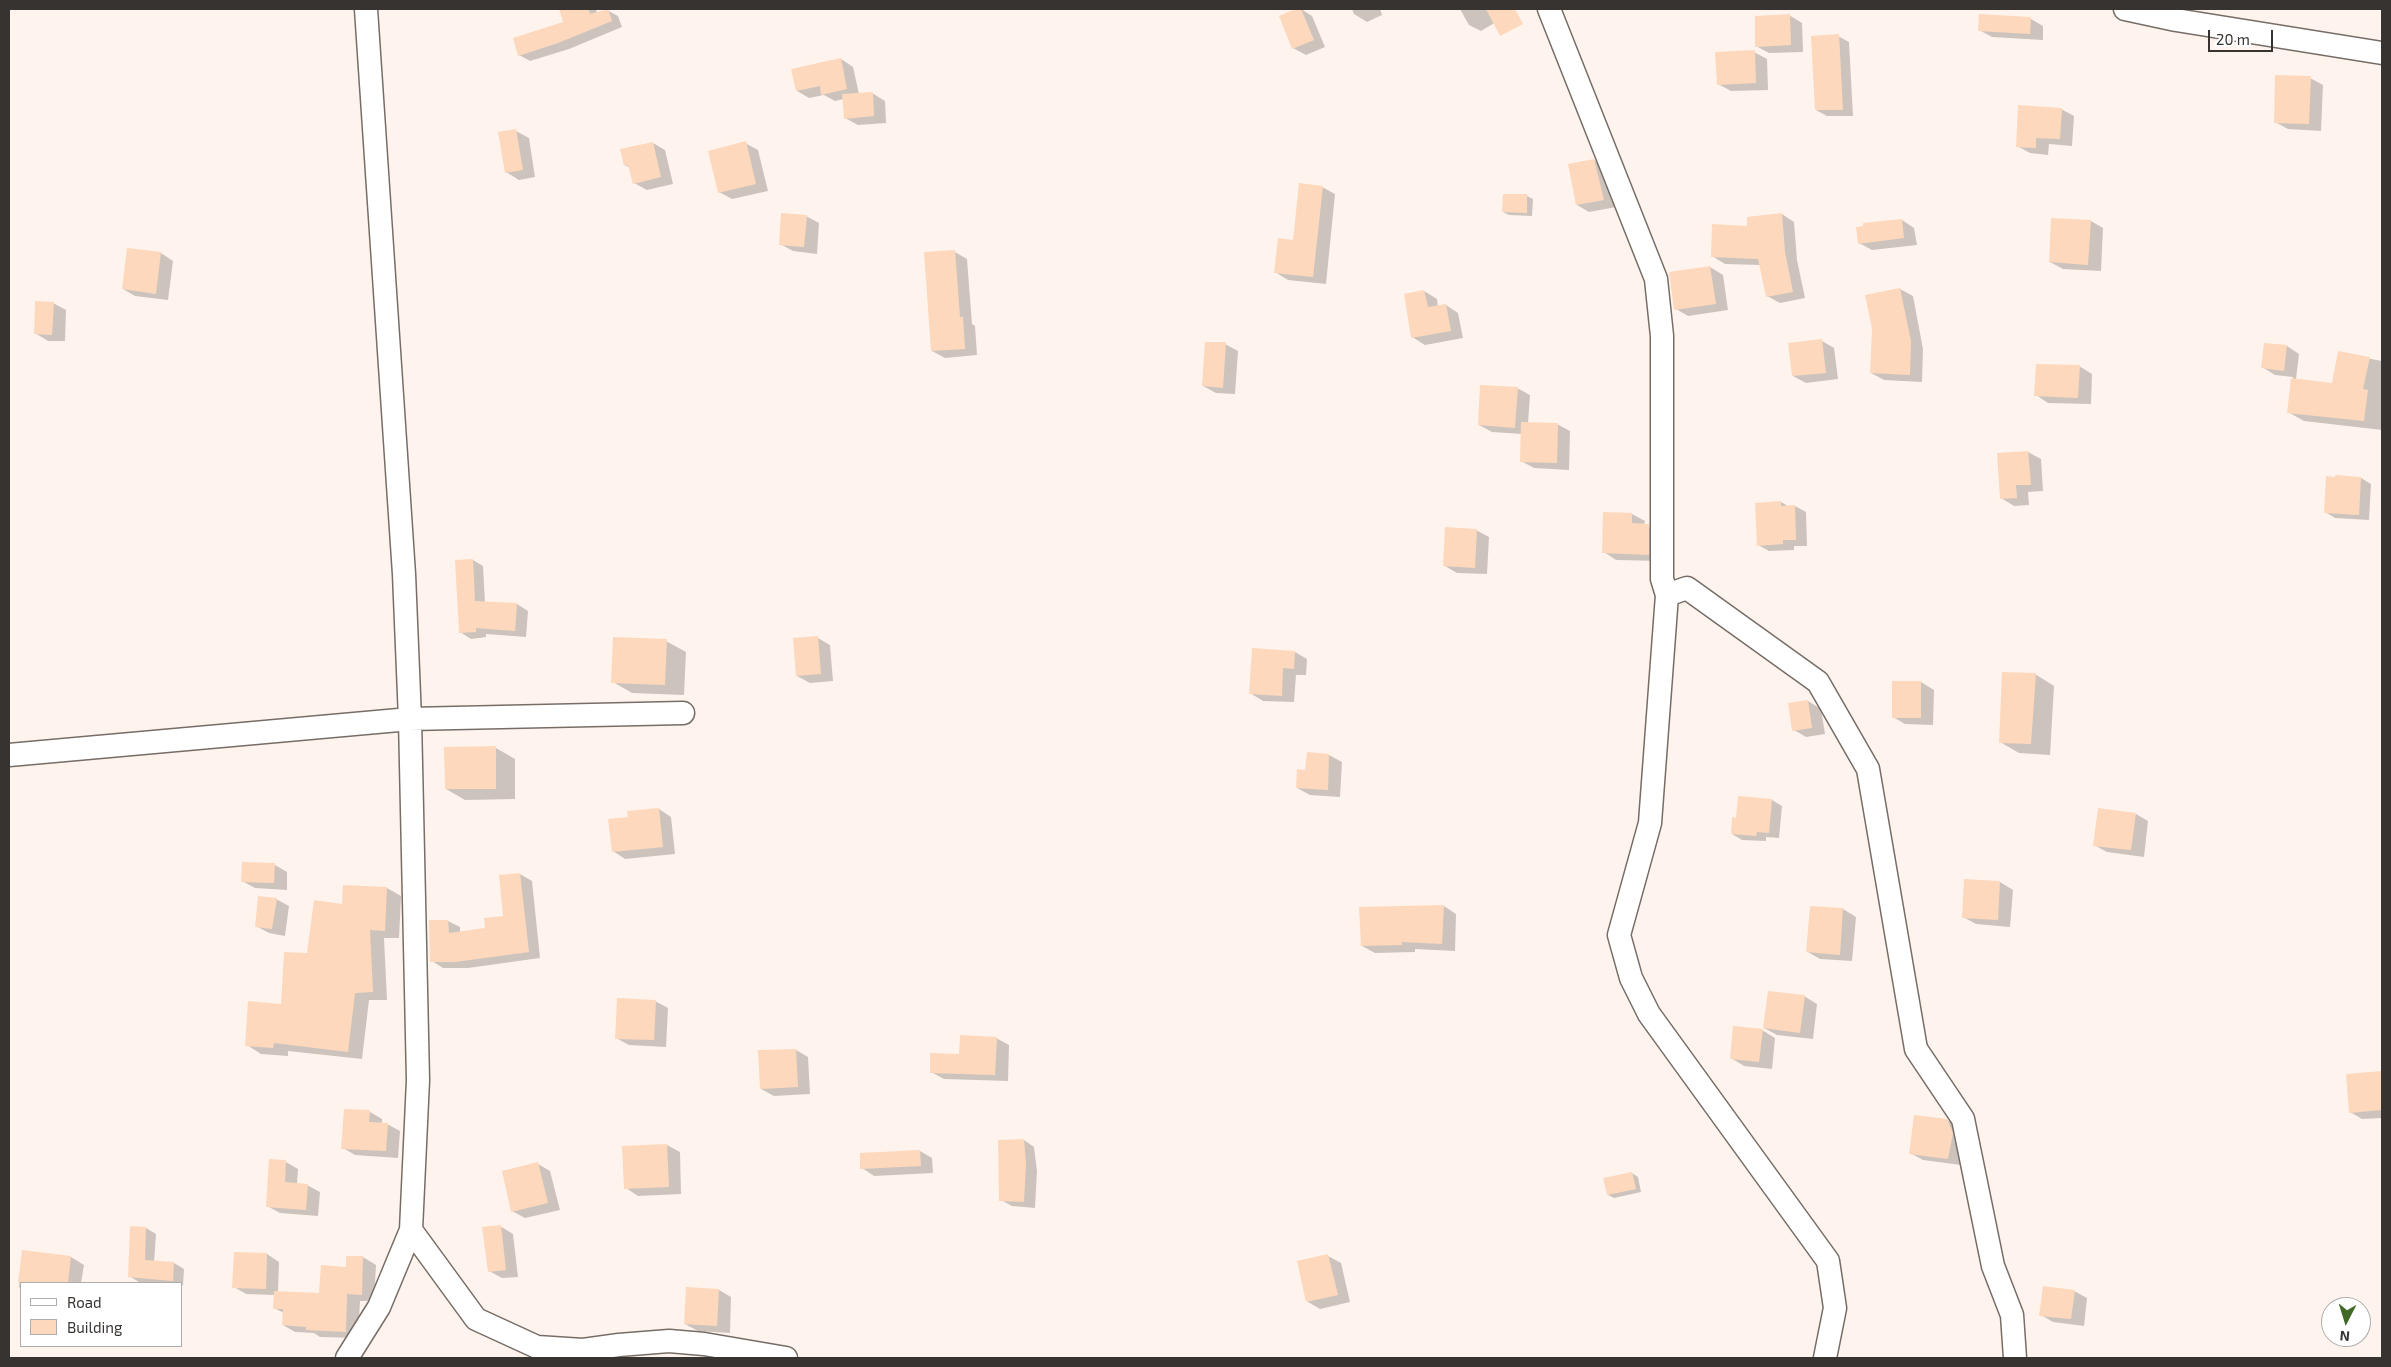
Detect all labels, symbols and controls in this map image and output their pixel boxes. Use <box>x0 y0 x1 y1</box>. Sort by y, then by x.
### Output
scale bar <box>2211 20 2276 52</box>
text: 20 m <box>2216 30 2250 48</box>
legend <box>20 1282 182 1347</box>
text: Road <box>67 1293 102 1311</box>
north arrow <box>2321 1297 2371 1347</box>
text: Building <box>67 1318 122 1336</box>
text: N <box>2339 1328 2351 1345</box>

